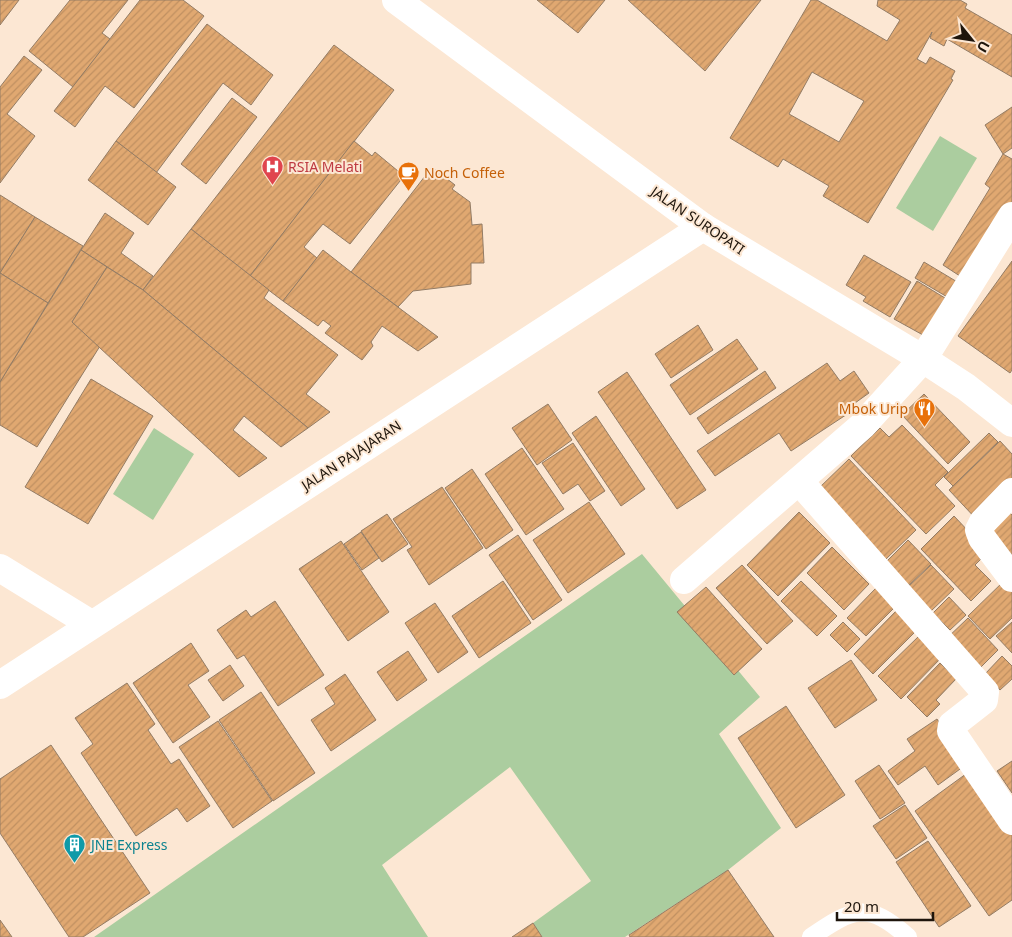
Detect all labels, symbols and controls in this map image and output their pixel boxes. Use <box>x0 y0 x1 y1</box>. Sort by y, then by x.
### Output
north arrow <box>947 15 997 65</box>
text: U <box>973 37 995 56</box>
hospital icon: RSIA Melati <box>260 154 284 185</box>
place label: RSIA Melati <box>288 157 362 176</box>
cafe icon: Noch Coffee <box>396 160 420 191</box>
place label: Noch Coffee <box>424 163 505 182</box>
street label: JALAN SUROPATI <box>646 180 749 259</box>
restaurant icon: Mbok Urip <box>912 396 936 427</box>
place label: Mbok Urip <box>839 399 908 418</box>
street label: JALAN PAJAJARAN <box>296 416 405 495</box>
building icon: JNE Express <box>63 832 87 863</box>
place label: JNE Express <box>89 835 168 854</box>
scale bar <box>837 890 933 922</box>
text: 20 m <box>844 896 879 916</box>

